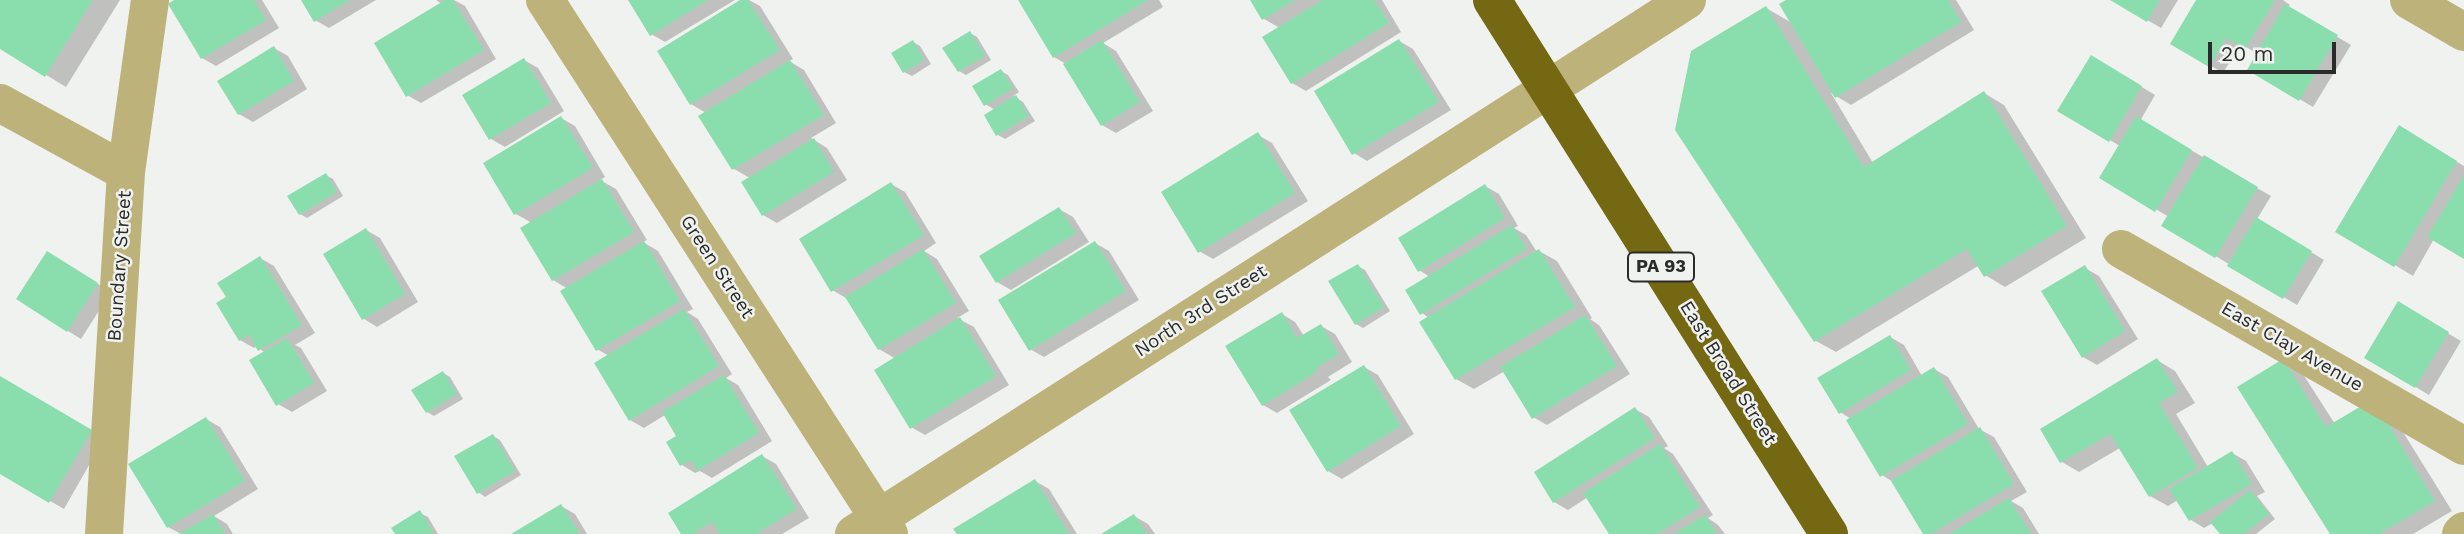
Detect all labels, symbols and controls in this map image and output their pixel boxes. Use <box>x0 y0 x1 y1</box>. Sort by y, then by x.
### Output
scale bar <box>2212 28 2340 72</box>
text: 20 m <box>2221 41 2273 66</box>
street label: Boundary Street <box>103 190 137 342</box>
street label: Green Street <box>675 211 759 323</box>
road number: PA 93 <box>1628 253 1694 282</box>
street label: North 3rd Street <box>1131 260 1271 362</box>
street label: East Broad Street <box>1675 297 1781 449</box>
street label: East Clay Avenue <box>2217 297 2367 397</box>

